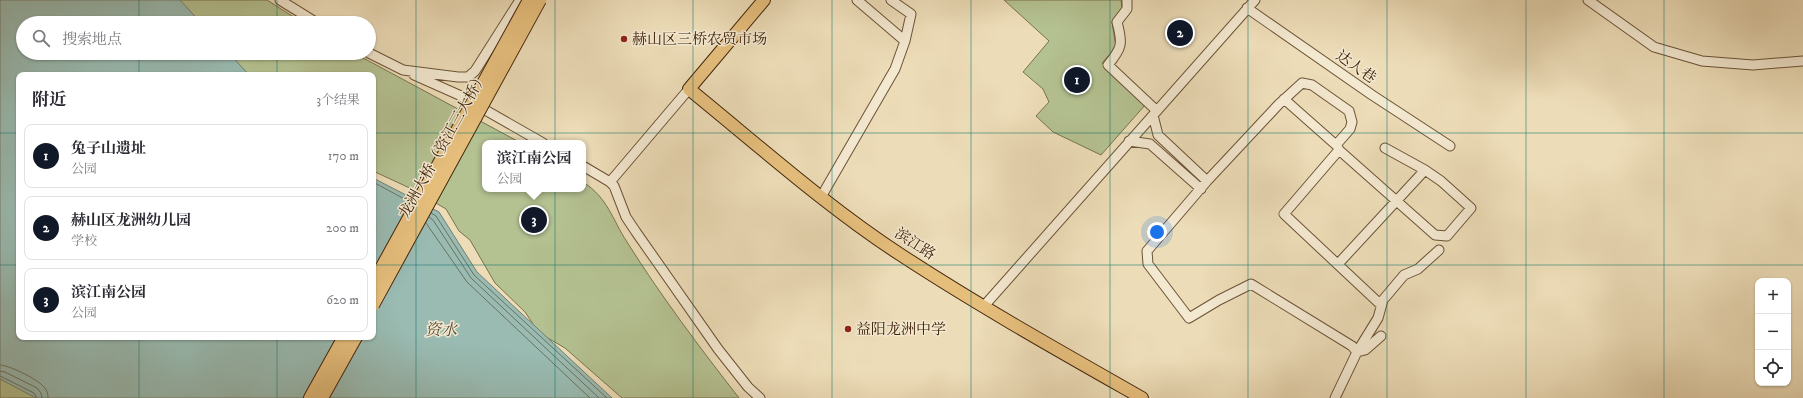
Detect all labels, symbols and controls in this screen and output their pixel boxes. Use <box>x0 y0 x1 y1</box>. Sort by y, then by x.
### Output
search box <box>16 16 376 60</box>
pin: 2 <box>1167 18 1193 48</box>
icon: search <box>30 27 52 49</box>
text: 搜索地点 <box>62 30 122 49</box>
place label: 赫山区三桥农贸市场 <box>632 30 767 49</box>
marker: 赫山区三桥农贸市场 <box>619 34 629 44</box>
street label: 达人巷 <box>1332 46 1380 88</box>
pin: 1 <box>1064 65 1090 95</box>
street label: 龙洲大桥（资江三大桥） <box>395 68 491 222</box>
text: 附近 <box>32 89 66 111</box>
text: 3个结果 <box>316 92 360 108</box>
text: 兔子山遗址 <box>71 139 146 158</box>
popup <box>482 140 586 192</box>
text: 1 <box>44 148 48 164</box>
text: 170 m <box>328 148 359 164</box>
text: 滨江南公园 <box>496 149 572 168</box>
text: 公园 <box>71 161 97 177</box>
text: 公园 <box>496 171 523 187</box>
pin: 3 <box>521 205 547 235</box>
text: 赫山区龙洲幼儿园 <box>71 211 191 230</box>
text: 2 <box>43 220 49 236</box>
text: 200 m <box>326 220 359 236</box>
your location <box>1147 222 1167 242</box>
street label: 滨江路 <box>891 224 939 264</box>
text: 学校 <box>71 233 97 249</box>
map controls <box>1755 278 1791 386</box>
button: + <box>1755 278 1791 314</box>
text: 滨江南公园 <box>71 283 146 302</box>
text: 3 <box>44 292 48 308</box>
text: 620 m <box>326 292 359 308</box>
text: 公园 <box>71 305 97 321</box>
button: − <box>1755 314 1791 350</box>
water label: 资水 <box>425 320 459 340</box>
place label: 益阳龙洲中学 <box>856 320 946 339</box>
marker: 益阳龙洲中学 <box>843 324 853 334</box>
button: locate <box>1755 350 1791 386</box>

